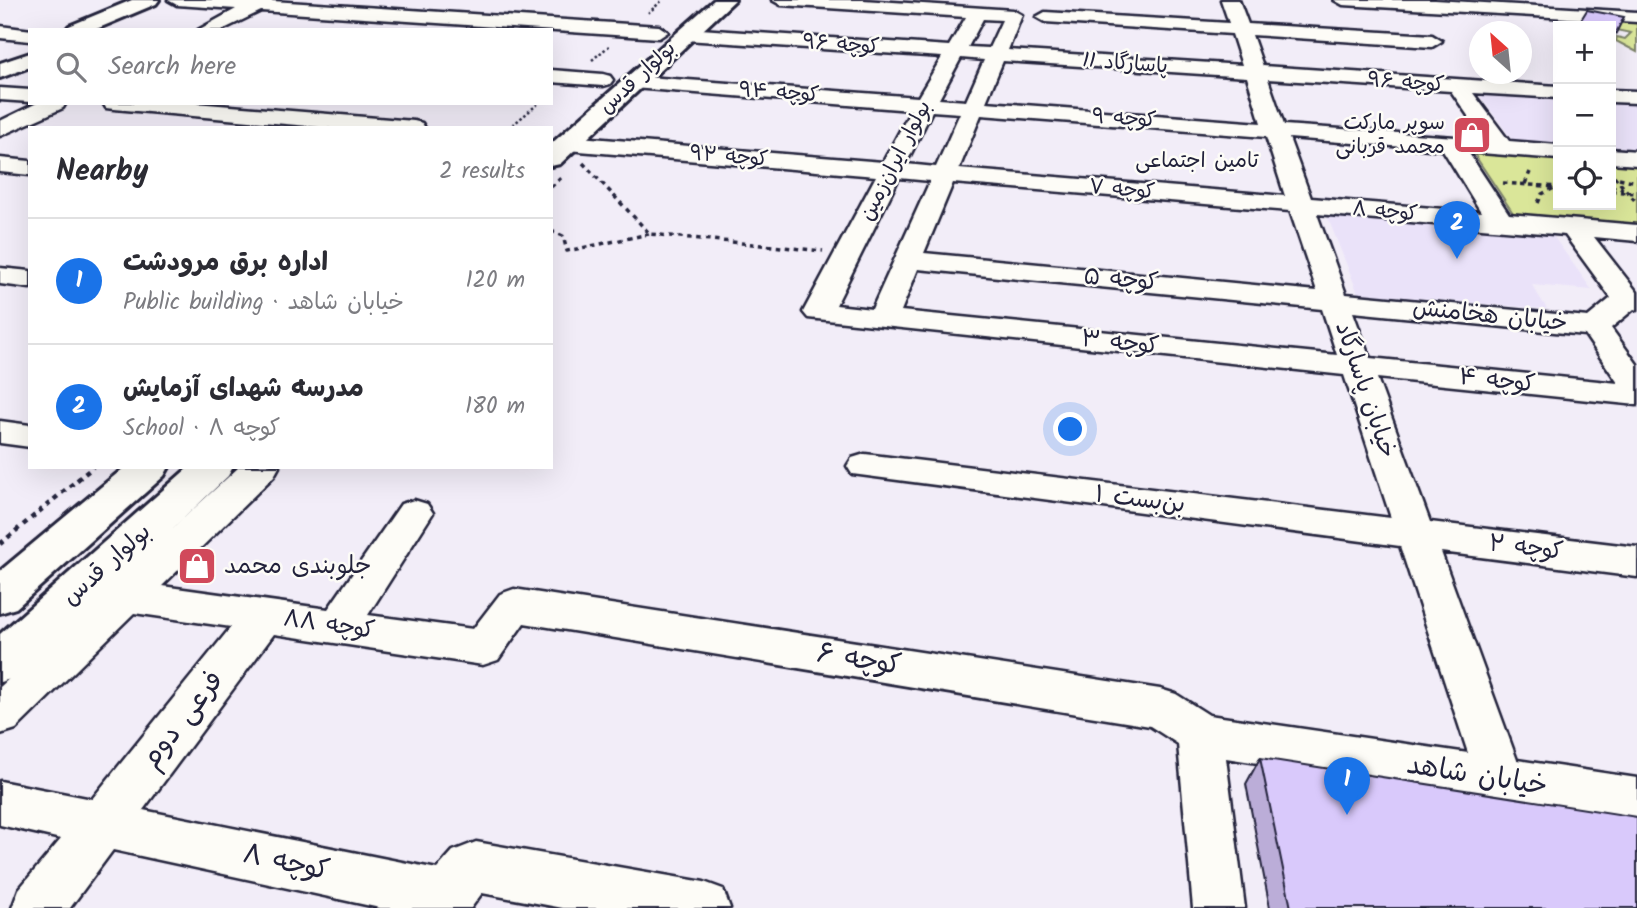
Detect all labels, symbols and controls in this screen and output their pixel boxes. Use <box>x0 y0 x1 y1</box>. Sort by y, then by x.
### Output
north arrow <box>1469 21 1532 84</box>
map controls <box>1553 21 1616 210</box>
button: + <box>1553 21 1616 84</box>
street label: کوچه ۹۶ <box>801 26 881 64</box>
search box <box>28 28 553 105</box>
street label: بولوار قدس <box>592 33 684 123</box>
street label: پاسارگاد 11 <box>1081 45 1169 83</box>
text: Search here <box>108 46 236 88</box>
icon: search <box>52 48 90 86</box>
street label: کوچه ۹۶ <box>1366 64 1446 102</box>
street label: کوچه ۹۴ <box>738 74 820 112</box>
button: − <box>1553 84 1616 147</box>
street label: بولوار ایران‌زمین <box>851 95 941 227</box>
street label: کوچه ۹ <box>1091 100 1157 138</box>
place label: سوپر مارکت محمد قربانی <box>1335 107 1445 164</box>
shop icon: سوپر مارکت محمد قربانی <box>1451 114 1493 156</box>
street label: کوچه ۹۲ <box>688 137 770 177</box>
district label: تامین اجتماعی <box>1135 145 1260 178</box>
button: locate <box>1553 147 1616 210</box>
text: Nearby <box>56 148 148 196</box>
text: 2 results <box>439 154 525 190</box>
street label: کوچه ۷ <box>1088 171 1156 209</box>
street label: کوچه ۸ <box>1351 193 1419 231</box>
pin: 2 <box>1434 201 1480 259</box>
text: اداره برق مرودشت <box>123 242 328 284</box>
street label: کوچه ۵ <box>1082 257 1160 303</box>
text: 1 <box>76 263 82 299</box>
text: 120 m <box>465 263 525 299</box>
text: Public building · خیابان شاهد <box>123 285 404 321</box>
street label: خیابان هخامنش <box>1411 288 1569 344</box>
street label: خیابان پاسارگاد <box>1323 316 1407 464</box>
street label: کوچه ۳ <box>1079 320 1161 366</box>
street label: کوچه ۴ <box>1457 358 1537 404</box>
text: مدرسه شهدای آزمایش <box>123 368 364 410</box>
text: 2 <box>72 389 86 425</box>
text: 180 m <box>465 389 525 425</box>
text: School · کوچه ۸ <box>123 411 280 447</box>
your location <box>1053 412 1087 446</box>
street label: بن‌بست ۱ <box>1093 475 1187 525</box>
street label: بولوار قدس <box>53 514 161 616</box>
street label: کوچه ۲ <box>1487 524 1565 572</box>
shop icon: جلوبندی محمد <box>176 545 218 587</box>
place label: جلوبندی محمد <box>224 547 371 586</box>
street label: کوچه ۸۸ <box>281 599 377 651</box>
street label: کوچه ۶ <box>813 631 905 689</box>
street label: فرعی دوم <box>130 661 236 779</box>
street label: خیابان شاهد <box>1403 743 1551 809</box>
pin: 1 <box>1324 757 1370 815</box>
street label: کوچه ۸ <box>238 832 334 894</box>

